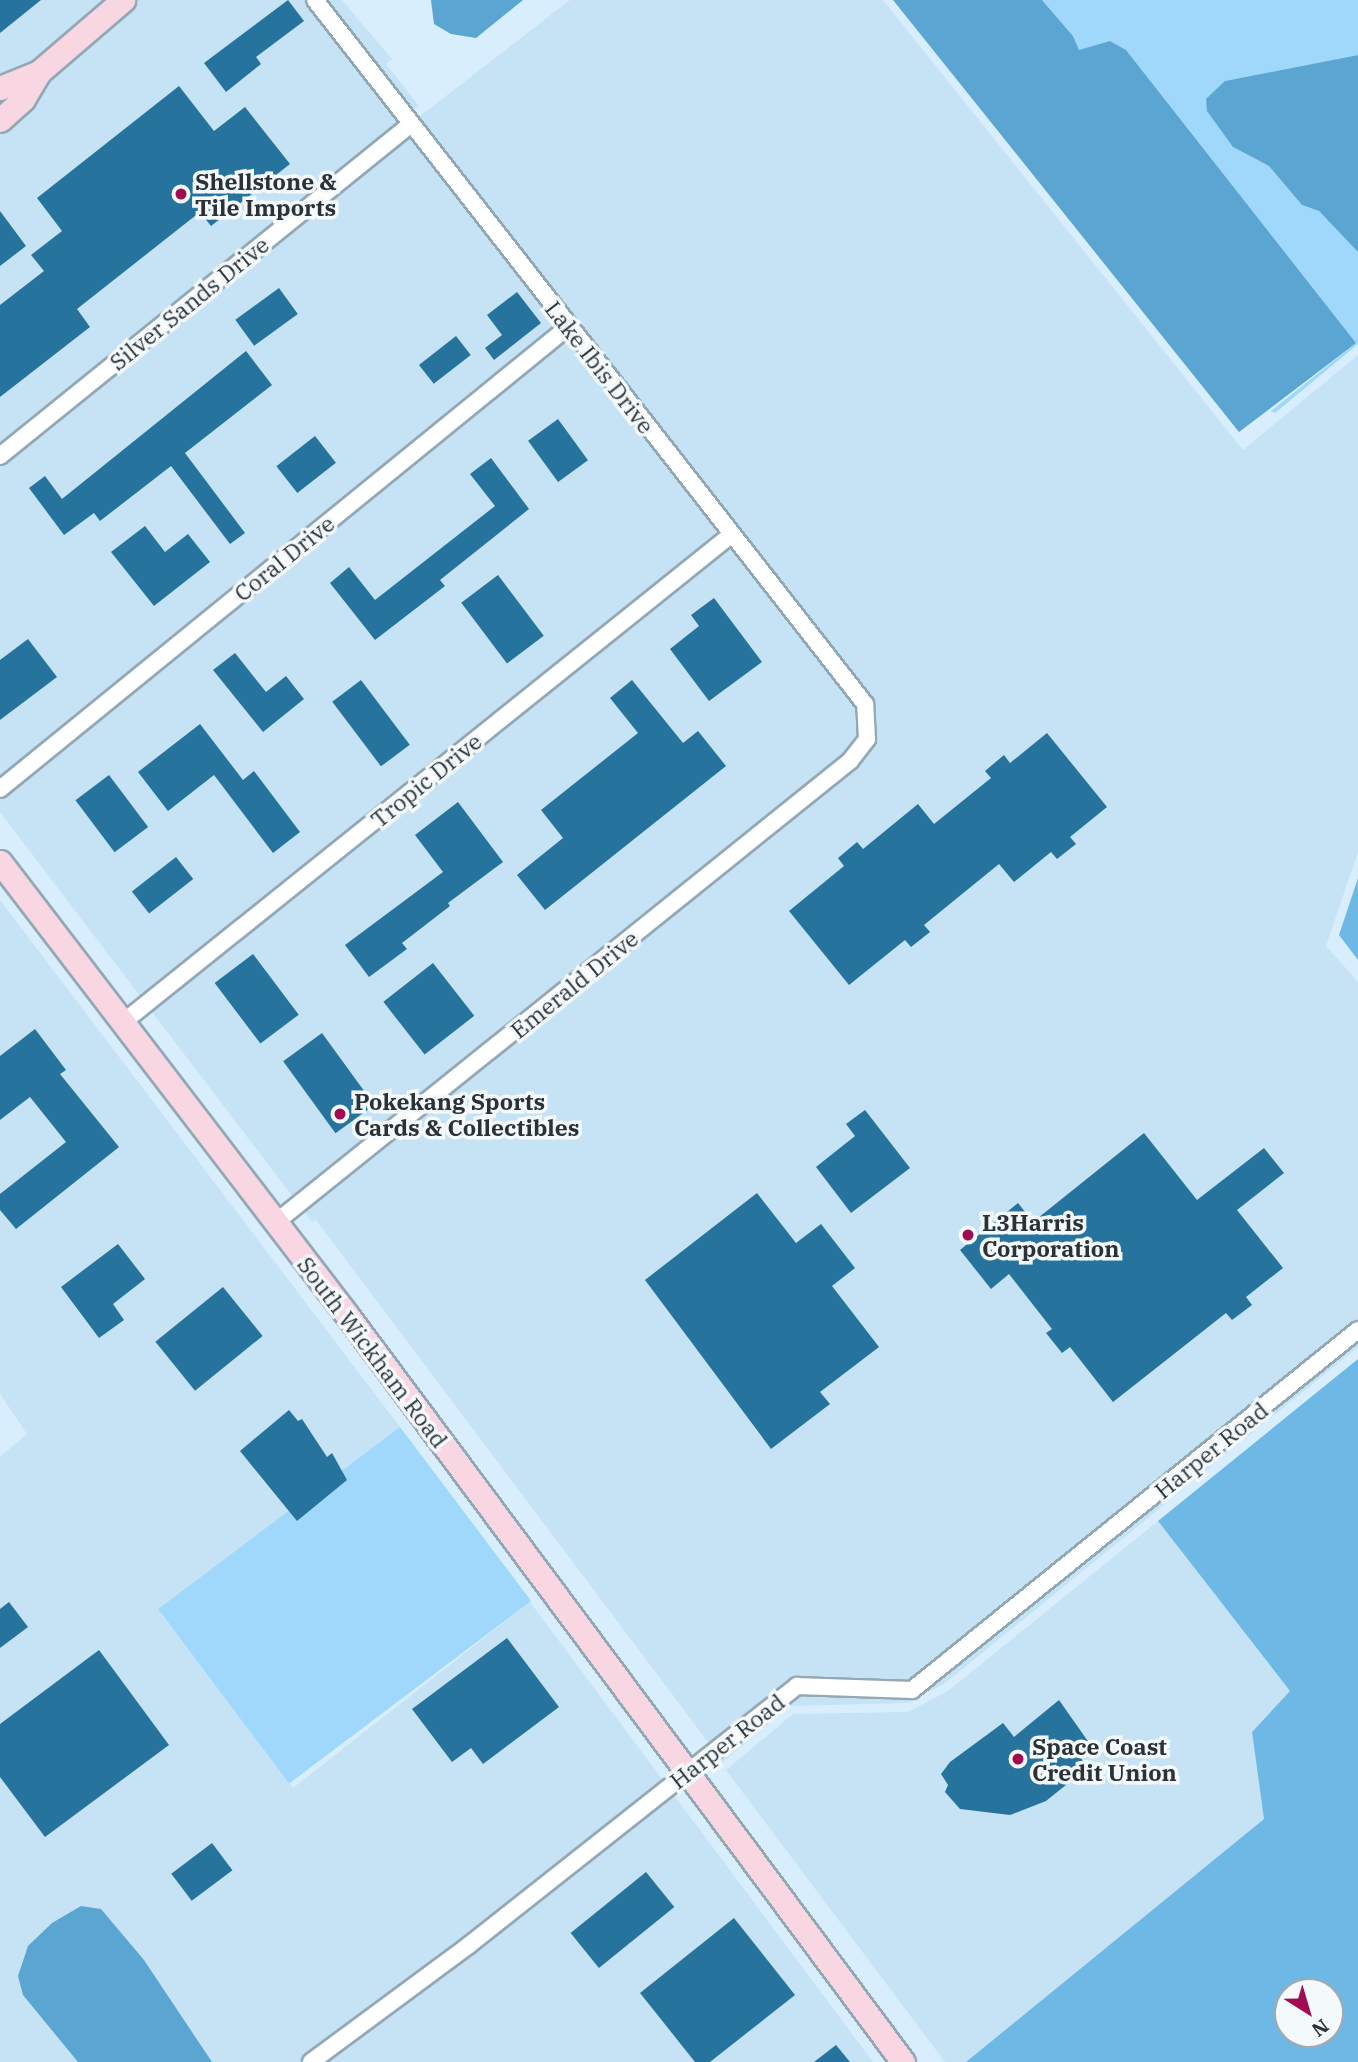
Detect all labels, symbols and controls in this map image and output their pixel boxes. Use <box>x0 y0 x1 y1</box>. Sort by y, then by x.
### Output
place label: Shellstone & Tile Imports <box>195 167 337 221</box>
marker: Shellstone & Tile Imports <box>173 186 189 202</box>
street label: Silver Sands Drive <box>104 230 274 376</box>
street label: Lake Ibis Drive <box>540 295 660 439</box>
street label: Coral Drive <box>228 509 340 607</box>
street label: Tropic Drive <box>365 727 487 833</box>
street label: Emerald Drive <box>505 924 643 1044</box>
place label: Pokekang Sports Cards & Collectibles <box>354 1087 579 1141</box>
marker: Pokekang Sports Cards & Collectibles <box>332 1106 348 1122</box>
place label: L3Harris Corporation <box>982 1208 1119 1262</box>
marker: L3Harris Corporation <box>960 1227 976 1243</box>
street label: South Wickham Road <box>292 1251 454 1453</box>
street label: Harper Road <box>1149 1396 1273 1504</box>
street label: Harper Road <box>664 1688 790 1794</box>
place label: Space Coast Credit Union <box>1032 1732 1177 1786</box>
marker: Space Coast Credit Union <box>1010 1751 1026 1767</box>
north arrow <box>1274 1978 1344 2048</box>
text: N <box>1307 2014 1334 2042</box>

